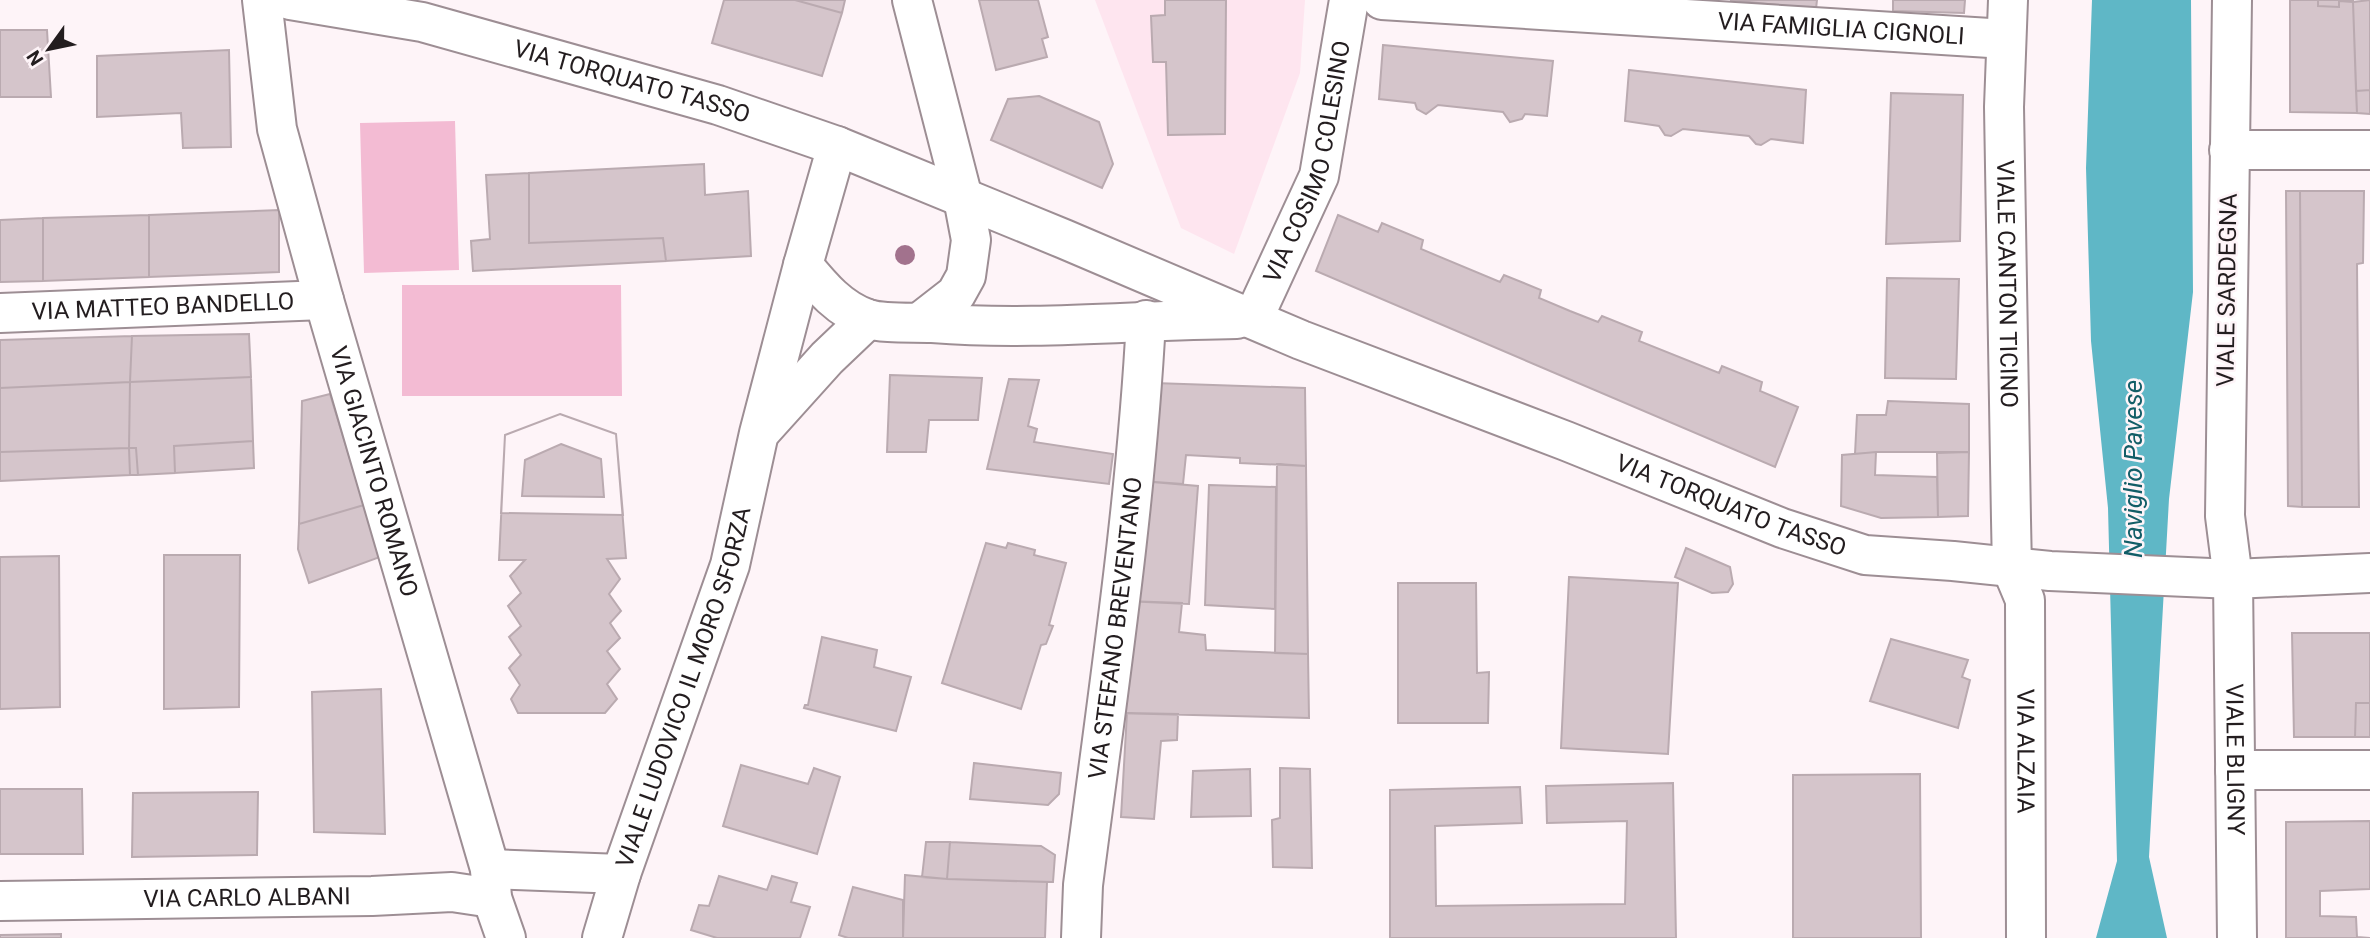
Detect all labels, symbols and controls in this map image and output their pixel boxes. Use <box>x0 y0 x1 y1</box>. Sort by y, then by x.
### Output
street label: VIA FAMIGLIA CIGNOLI <box>1717 7 1965 50</box>
north arrow <box>14 14 84 84</box>
street label: VIA TORQUATO TASSO <box>511 34 754 129</box>
street label: VIA COSIMO COLESINO <box>1258 39 1356 287</box>
text: N <box>22 46 48 70</box>
street label: VIALE CANTON TICINO <box>1991 160 2023 408</box>
street label: VIALE SARDEGNA <box>2211 193 2243 387</box>
street label: VIA MATTEO BANDELLO <box>31 287 295 326</box>
street label: VIA GIACINTO ROMANO <box>324 343 424 600</box>
water label: Naviglio Pavese <box>2118 380 2148 558</box>
street label: VIA TORQUATO TASSO <box>1612 449 1850 562</box>
street label: VIA STEFANO BREVENTANO <box>1083 476 1148 781</box>
street label: VIALE LUDOVICO IL MORO SFORZA <box>610 504 756 871</box>
street label: VIALE BLIGNY <box>2220 683 2250 836</box>
street label: VIA ALZAIA <box>2011 689 2040 814</box>
street label: VIA CARLO ALBANI <box>143 882 351 913</box>

